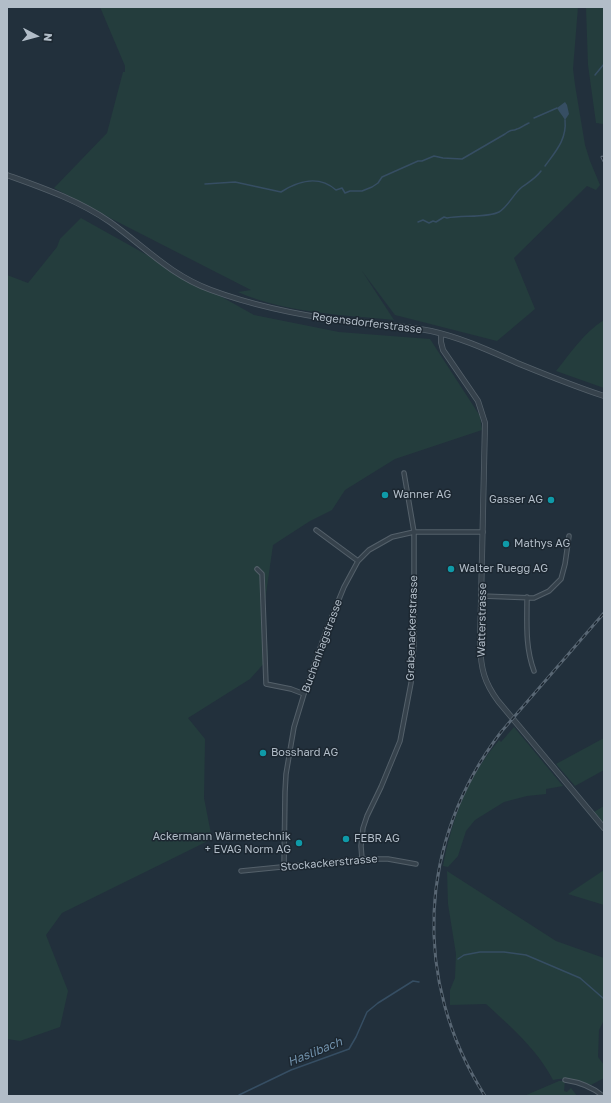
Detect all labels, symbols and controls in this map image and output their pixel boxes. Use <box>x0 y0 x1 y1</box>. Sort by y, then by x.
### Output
north arrow <box>16 16 56 56</box>
text: N <box>42 32 55 42</box>
street label: Regensdorferstrasse <box>311 310 423 336</box>
place label: Wanner AG <box>393 488 451 502</box>
marker: Wanner AG <box>380 490 390 500</box>
place label: Gasser AG <box>489 493 543 507</box>
marker: Gasser AG <box>546 495 556 505</box>
place label: Mathys AG <box>514 537 570 551</box>
marker: Mathys AG <box>501 539 511 549</box>
place label: Walter Ruegg AG <box>459 562 548 576</box>
marker: Walter Ruegg AG <box>446 564 456 574</box>
street label: Grabenackerstrasse <box>404 575 420 681</box>
street label: Watterstrasse <box>475 583 489 657</box>
street label: Buchenhagstrasse <box>299 598 345 694</box>
place label: Bosshard AG <box>271 746 338 760</box>
marker: Bosshard AG <box>258 748 268 758</box>
place label: Ackermann Wärmetechnik + EVAG Norm AG <box>153 830 291 856</box>
place label: FEBR AG <box>354 832 400 846</box>
marker: FEBR AG <box>341 834 351 844</box>
marker: Ackermann Wärmetechnik + EVAG Norm AG <box>294 838 304 848</box>
street label: Stockackerstrasse <box>280 852 378 874</box>
water label: Haslibach <box>286 1035 344 1069</box>

